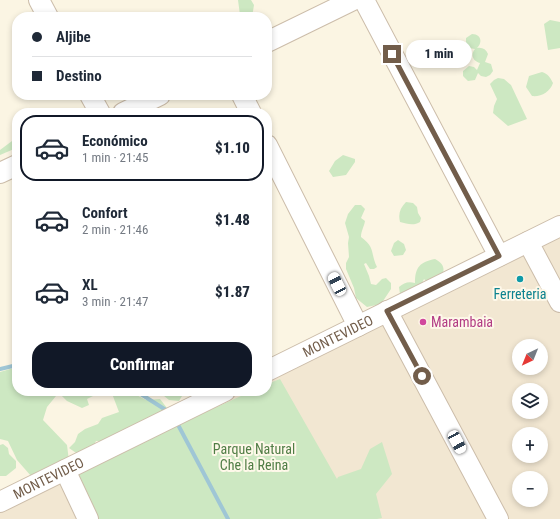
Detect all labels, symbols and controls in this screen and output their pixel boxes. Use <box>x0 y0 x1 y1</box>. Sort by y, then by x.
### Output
text: Aljibe <box>56 28 91 46</box>
callout: 1 min <box>406 40 472 68</box>
route end <box>383 45 401 63</box>
text: 1 min <box>425 46 453 61</box>
text: Destino <box>56 67 102 85</box>
icon: car <box>34 130 70 166</box>
text: Económico <box>82 132 148 150</box>
text: $1.10 <box>215 139 250 157</box>
text: 1 min · 21:45 <box>82 150 148 165</box>
icon: car <box>34 202 70 238</box>
text: Confort <box>82 204 128 222</box>
text: $1.48 <box>215 211 250 229</box>
text: 2 min · 21:46 <box>82 222 148 237</box>
car <box>326 271 348 297</box>
icon: car <box>34 274 70 310</box>
marker: Ferreteria <box>515 274 525 284</box>
text: XL <box>82 276 98 294</box>
text: $1.87 <box>215 283 250 301</box>
place label: Ferreteria <box>493 286 547 302</box>
text: 3 min · 21:47 <box>82 294 148 309</box>
street label: MONTEVIDEO <box>300 312 376 360</box>
place label: Marambaia <box>431 314 493 330</box>
marker: Marambaia <box>418 317 428 327</box>
north arrow <box>512 339 548 375</box>
map controls <box>512 339 548 507</box>
button: Confirmar <box>32 342 252 388</box>
route start <box>413 367 431 385</box>
button: layers <box>512 383 548 419</box>
button: + <box>512 427 548 463</box>
car <box>446 429 468 455</box>
park label: Parque Natural Che la Reina <box>213 441 295 473</box>
street label: MONTEVIDEO <box>11 454 86 502</box>
button: − <box>512 471 548 507</box>

